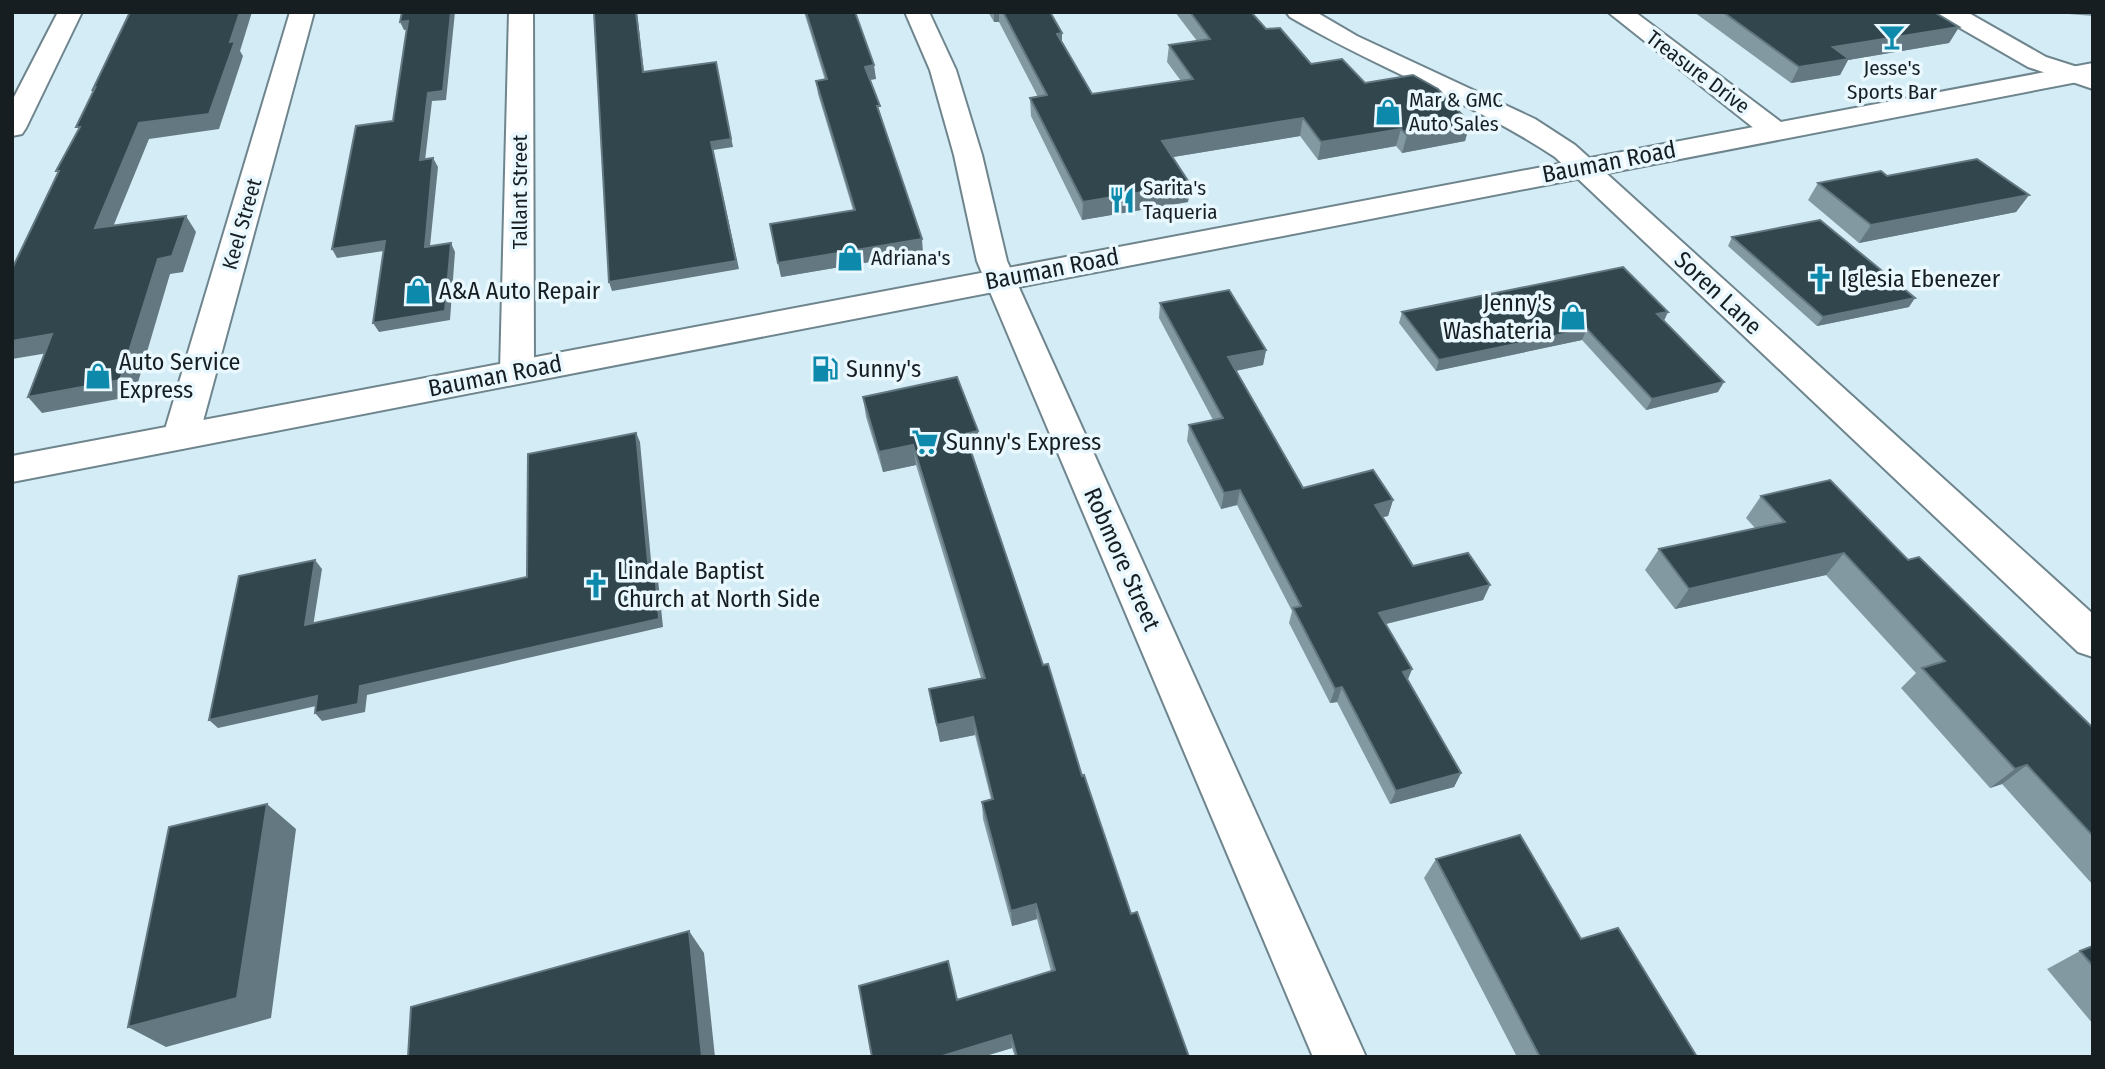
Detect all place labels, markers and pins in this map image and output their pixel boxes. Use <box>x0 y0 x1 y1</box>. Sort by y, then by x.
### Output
bar icon: Jesse's Sports Bar <box>1877 22 1907 52</box>
place label: Jesse's Sports Bar <box>1847 55 1938 105</box>
place label: Mar & GMC Auto Sales <box>1409 87 1503 137</box>
shop icon: Mar & GMC Auto Sales <box>1373 97 1403 127</box>
place label: Sarita's Taqueria <box>1143 175 1218 225</box>
restaurant icon: Sarita's Taqueria <box>1107 185 1137 215</box>
shop icon: Adriana's <box>835 243 865 273</box>
place label: Adriana's <box>871 245 950 271</box>
church icon: Iglesia Ebenezer <box>1805 264 1835 294</box>
place label: Iglesia Ebenezer <box>1841 265 2001 293</box>
shop icon: A&A Auto Repair <box>403 276 433 306</box>
place label: A&A Auto Repair <box>439 277 601 305</box>
place label: Jenny's Washateria <box>1443 289 1552 345</box>
shop icon: Jenny's Washateria <box>1558 302 1588 332</box>
place label: Auto Service Express <box>119 348 240 404</box>
fuel station icon: Sunny's <box>810 354 840 384</box>
place label: Sunny's <box>846 355 921 383</box>
shop icon: Auto Service Express <box>83 361 113 391</box>
supermarket icon: Sunny's Express <box>910 427 940 457</box>
place label: Sunny's Express <box>946 428 1101 456</box>
place label: Lindale Baptist Church at North Side <box>617 557 820 613</box>
church icon: Lindale Baptist Church at North Side <box>581 570 611 600</box>

